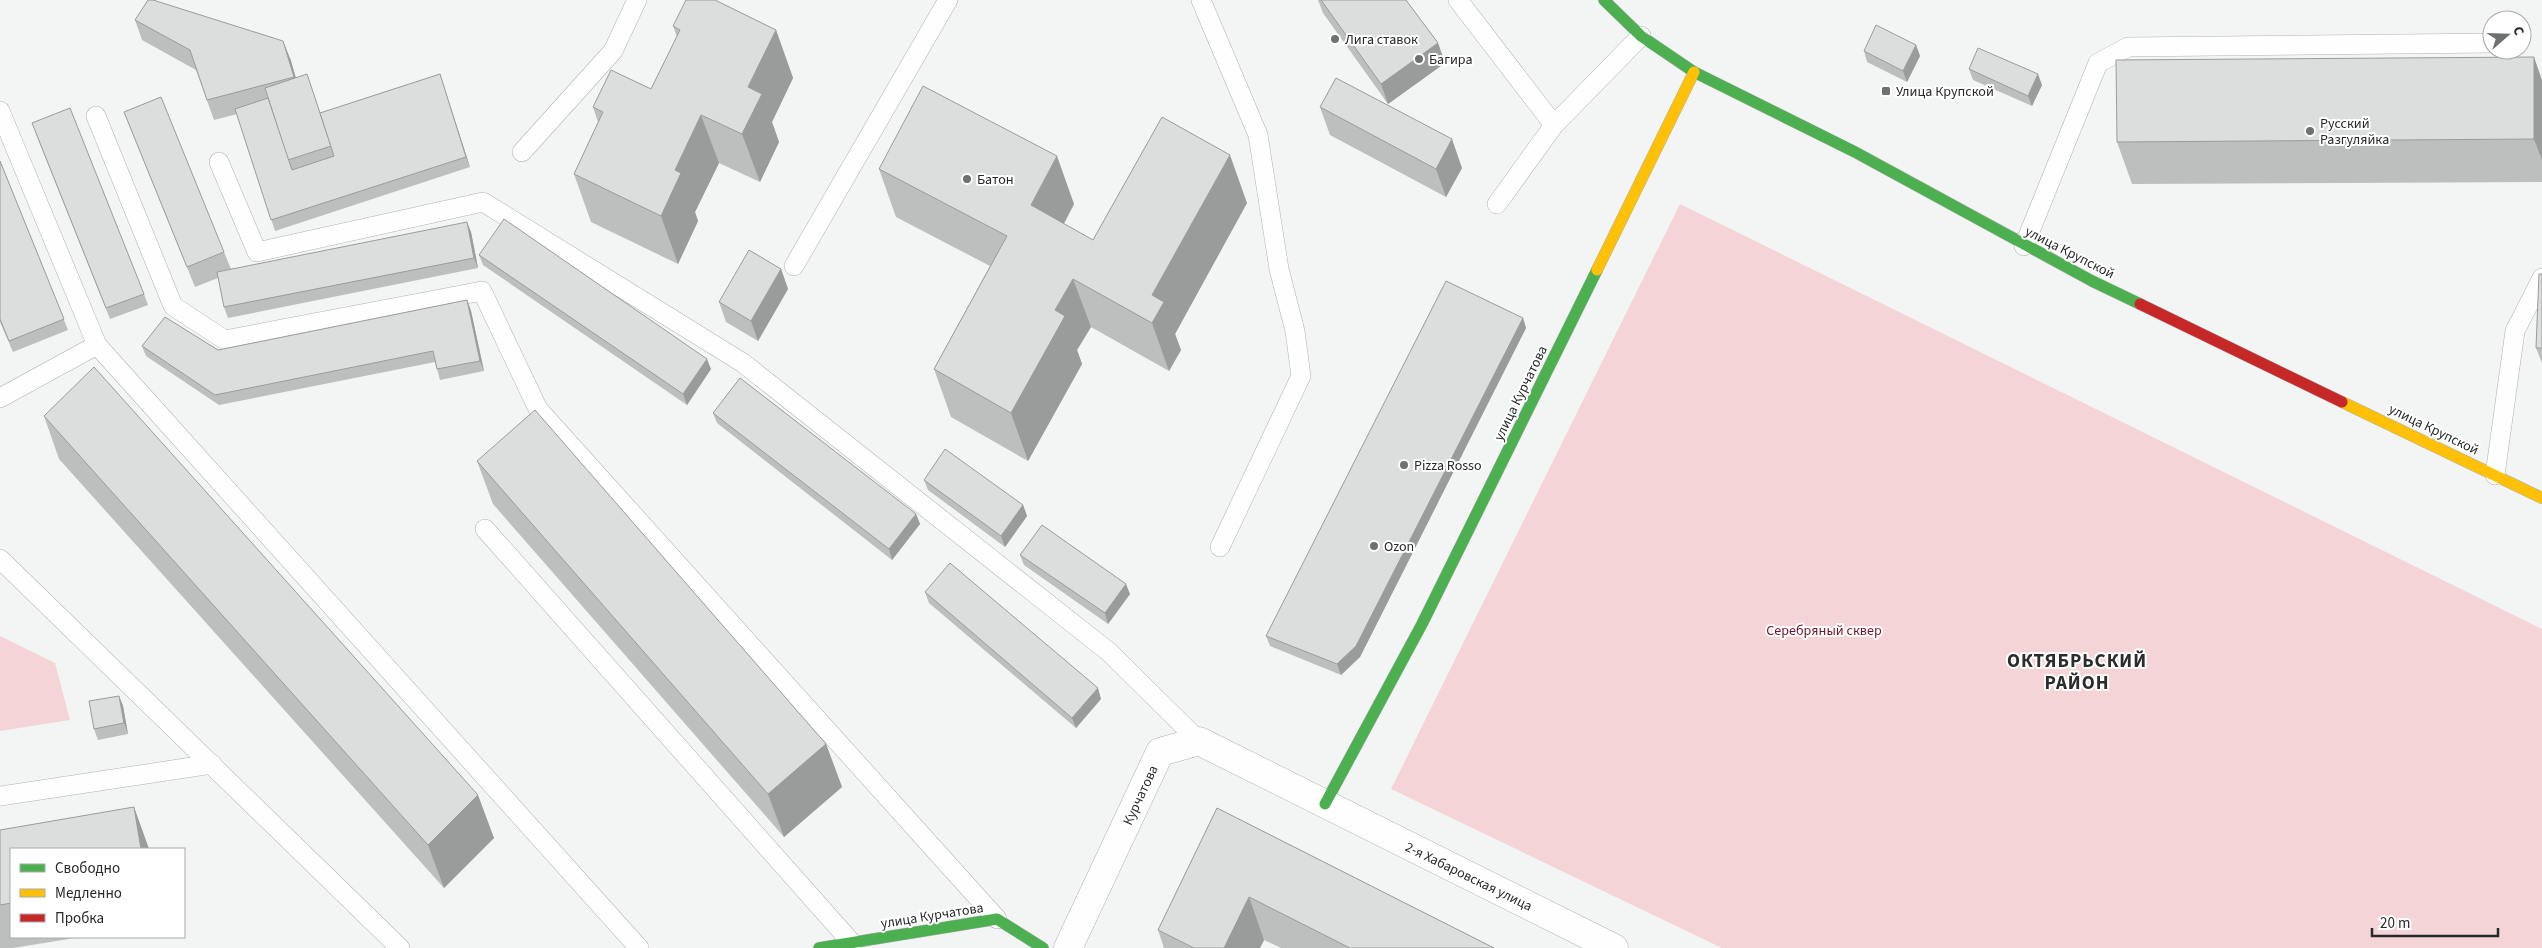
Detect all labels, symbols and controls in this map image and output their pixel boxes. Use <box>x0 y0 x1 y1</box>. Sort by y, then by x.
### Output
north arrow <box>2482 10 2532 60</box>
text: С <box>2507 24 2529 38</box>
place label: Лига ставок <box>1345 30 1418 50</box>
marker: Лига ставок <box>1329 33 1341 45</box>
place label: Багира <box>1429 50 1472 70</box>
marker: Багира <box>1413 53 1425 65</box>
place label: Улица Крупской <box>1896 82 1994 102</box>
marker: Улица Крупской <box>1880 85 1892 97</box>
place label: Русский Разгуляйка <box>2320 114 2389 150</box>
marker: Русский Разгуляйка <box>2304 125 2316 137</box>
place label: Батон <box>977 170 1014 190</box>
marker: Батон <box>961 173 973 185</box>
street label: улица Крупской <box>2021 222 2118 284</box>
street label: улица Курчатова <box>1489 342 1553 444</box>
street label: улица Крупской <box>2385 399 2482 460</box>
place label: Pizza Rosso <box>1414 456 1482 476</box>
marker: Pizza Rosso <box>1398 459 1410 471</box>
place label: Ozon <box>1384 537 1414 557</box>
marker: Ozon <box>1368 540 1380 552</box>
park label: Серебряный сквер <box>1766 621 1882 641</box>
district label: ОКТЯБРЬСКИЙ РАЙОН <box>2007 648 2147 697</box>
street label: Курчатова <box>1118 762 1164 829</box>
street label: 2-я Хабаровская улица <box>1402 837 1536 916</box>
legend <box>10 848 185 938</box>
text: Свободно <box>55 858 120 879</box>
text: Медленно <box>55 883 122 904</box>
street label: улица Курчатова <box>879 898 985 934</box>
scale bar <box>2372 906 2498 938</box>
text: Пробка <box>55 908 104 929</box>
text: 20 m <box>2380 913 2410 934</box>

